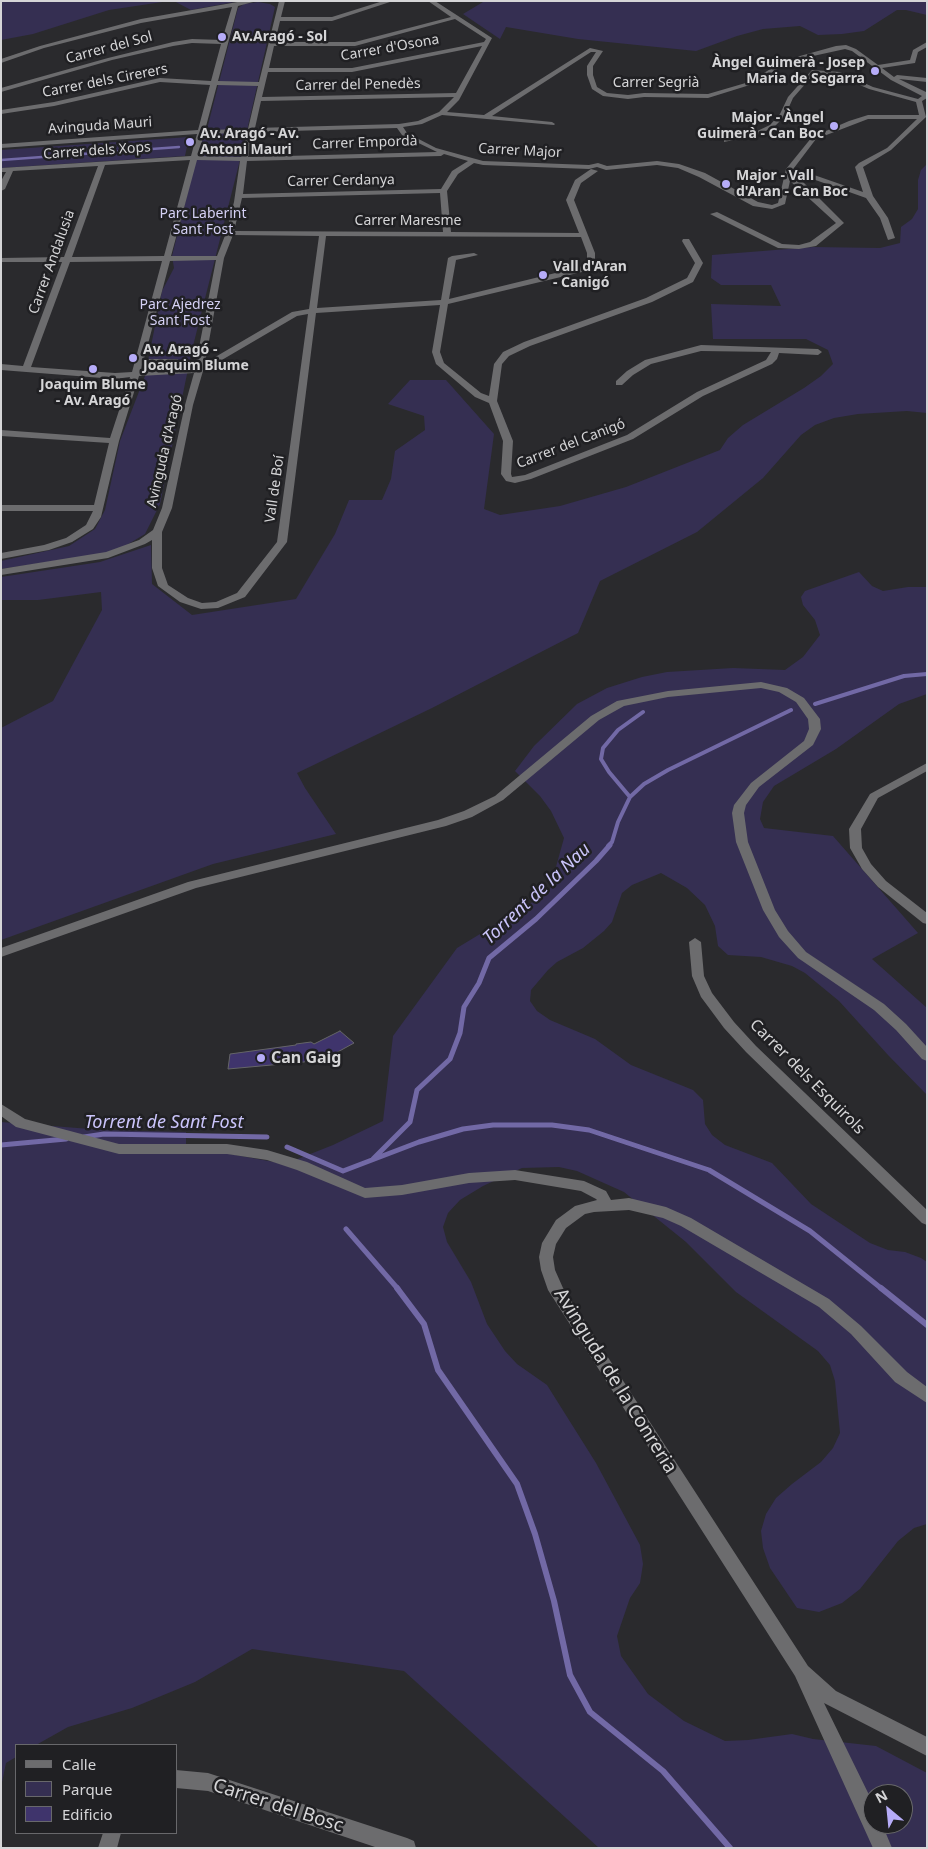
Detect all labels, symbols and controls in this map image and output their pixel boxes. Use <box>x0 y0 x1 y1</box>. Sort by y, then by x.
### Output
street label: Carrer del Sol <box>64 28 154 68</box>
place label: Av.Aragó - Sol <box>232 29 327 45</box>
marker: Av.Aragó - Sol <box>216 31 228 43</box>
street label: Carrer d'Osona <box>339 31 441 65</box>
place label: Àngel Guimerà - Josep Maria de Segarra <box>712 55 865 88</box>
street label: Carrer dels Cirerers <box>41 61 169 101</box>
marker: Àngel Guimerà - Josep Maria de Segarra <box>869 65 881 77</box>
street label: Carrer Segrià <box>613 75 699 91</box>
street label: Carrer del Penedès <box>295 76 421 94</box>
place label: Major - Àngel Guimerà - Can Boc <box>697 110 824 142</box>
street label: Avinguda Mauri <box>47 114 153 138</box>
marker: Major - Àngel Guimerà - Can Boc <box>828 120 840 132</box>
place label: Av. Aragó - Av. Antoni Mauri <box>200 126 299 158</box>
street label: Carrer Empordà <box>312 133 418 153</box>
marker: Av. Aragó - Av. Antoni Mauri <box>184 136 196 148</box>
street label: Carrer dels Xops <box>43 139 151 163</box>
street label: Carrer Major <box>478 140 562 162</box>
place label: Major - Vall d'Aran - Can Boc <box>736 168 848 200</box>
street label: Carrer Cerdanya <box>287 172 395 190</box>
marker: Major - Vall d'Aran - Can Boc <box>720 178 732 190</box>
park label: Parc Laberint Sant Fost <box>160 206 246 238</box>
street label: Carrer Andalusia <box>25 208 79 316</box>
street label: Carrer Maresme <box>355 213 461 229</box>
place label: Vall d'Aran - Canigó <box>553 259 627 292</box>
marker: Vall d'Aran - Canigó <box>537 269 549 281</box>
park label: Parc Ajedrez Sant Fost <box>139 297 221 330</box>
place label: Av. Aragó - Joaquim Blume <box>143 342 249 374</box>
marker: Av. Aragó - Joaquim Blume <box>127 352 139 364</box>
marker: Joaquim Blume - Av. Aragó <box>87 363 99 375</box>
place label: Joaquim Blume - Av. Aragó <box>40 377 146 410</box>
street label: Avinguda d'Aragó <box>144 393 186 509</box>
street label: Carrer del Canigó <box>514 416 628 472</box>
street label: Vall de Boí <box>262 454 288 524</box>
water label: Torrent de la Nau <box>479 839 595 949</box>
street label: Carrer dels Esquirols <box>745 1015 869 1139</box>
place label: Can Gaig <box>271 1048 341 1068</box>
marker: Can Gaig <box>255 1052 267 1064</box>
water label: Torrent de Sant Fost <box>85 1112 243 1134</box>
street label: Avinguda de la Conreria <box>549 1284 681 1478</box>
legend <box>15 1744 178 1834</box>
text: Calle <box>62 1754 96 1774</box>
street label: Carrer del Bosc <box>210 1774 346 1838</box>
text: Parque <box>62 1779 112 1799</box>
north arrow <box>863 1784 913 1834</box>
text: N <box>872 1785 891 1807</box>
text: Edificio <box>62 1804 113 1824</box>

